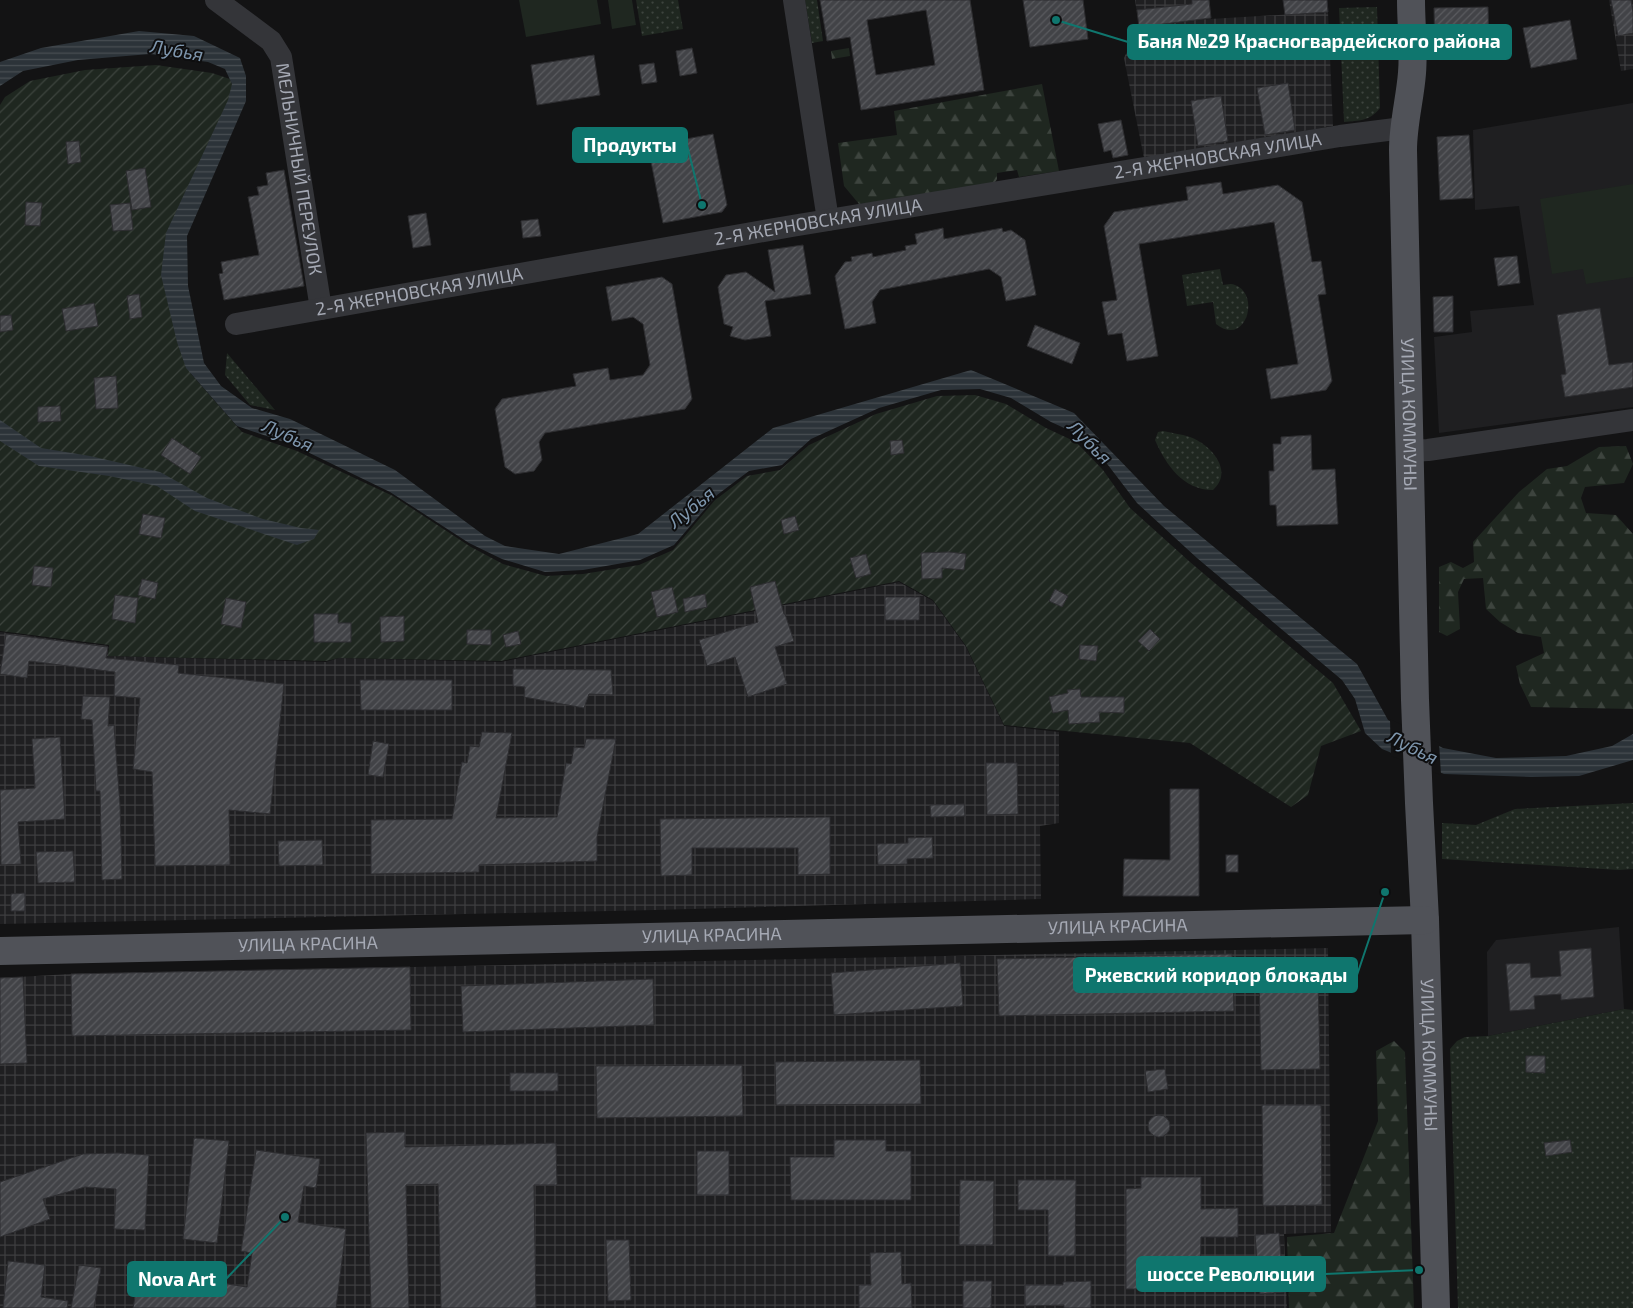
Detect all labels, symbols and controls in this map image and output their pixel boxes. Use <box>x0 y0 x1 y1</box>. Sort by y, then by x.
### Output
callout: Баня №29 Красногвардейского района <box>1128 25 1511 59</box>
text: Баня №29 Красногвардейского района <box>1137 29 1501 52</box>
water label: Лубья <box>148 33 205 65</box>
street label: МЕЛЬНИЧНЫЙ ПЕРЕУЛОК <box>272 61 327 277</box>
street label: 2-Я ЖЕРНОВСКАЯ УЛИЦА <box>1112 127 1324 183</box>
callout: Продукты <box>573 128 687 162</box>
text: Продукты <box>583 133 677 156</box>
street label: 2-Я ЖЕРНОВСКАЯ УЛИЦА <box>712 193 924 249</box>
street label: 2-Я ЖЕРНОВСКАЯ УЛИЦА <box>314 262 525 320</box>
street label: УЛИЦА КОММУНЫ <box>1397 338 1422 491</box>
water label: Лубья <box>258 413 317 456</box>
water label: Лубья <box>1063 414 1117 469</box>
water label: Лубья <box>662 481 719 533</box>
water label: Лубья <box>1383 724 1442 769</box>
street label: УЛИЦА КРАСИНА <box>1048 913 1189 938</box>
street label: УЛИЦА КРАСИНА <box>642 922 783 947</box>
street label: УЛИЦА КРАСИНА <box>238 931 379 956</box>
callout: Ржевский коридор блокады <box>1074 958 1357 992</box>
text: Ржевский коридор блокады <box>1085 963 1347 986</box>
street label: УЛИЦА КОММУНЫ <box>1417 978 1443 1132</box>
callout: шоссе Революции <box>1137 1257 1325 1291</box>
callout: Nova Art <box>128 1262 226 1296</box>
text: шоссе Революции <box>1147 1262 1315 1285</box>
text: Nova Art <box>138 1267 216 1290</box>

